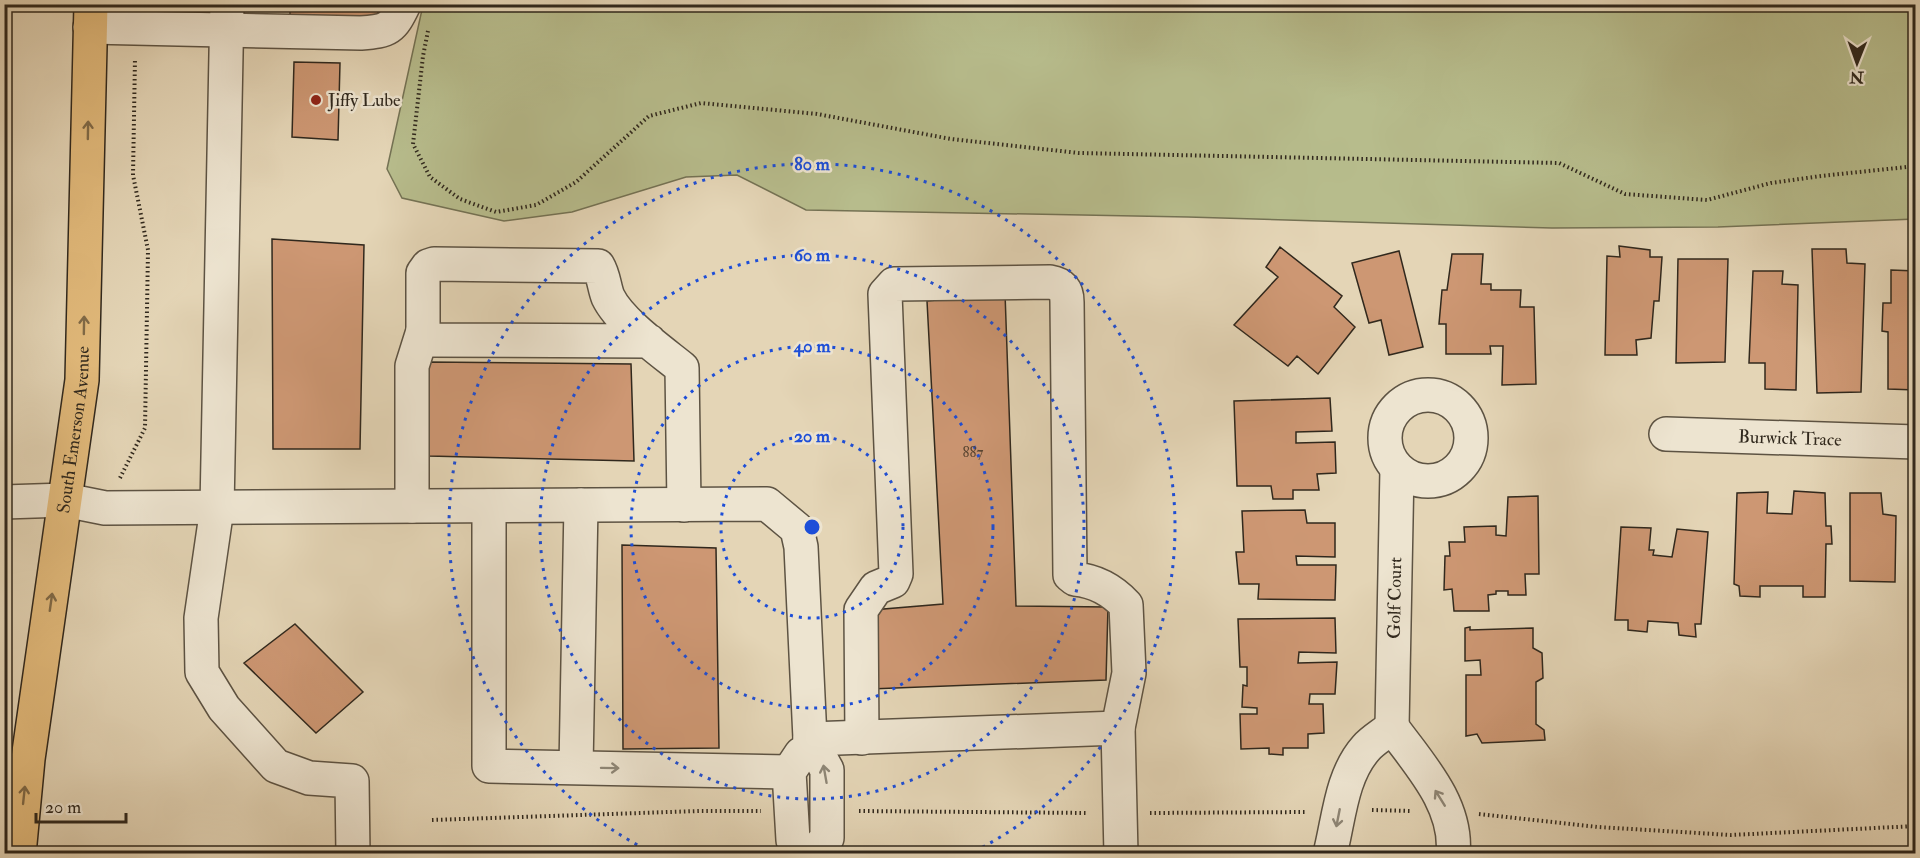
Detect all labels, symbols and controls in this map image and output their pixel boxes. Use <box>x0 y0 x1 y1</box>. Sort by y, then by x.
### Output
north arrow <box>1827 33 1887 93</box>
text: N <box>1849 67 1865 87</box>
place label: Jiffy Lube <box>327 89 401 112</box>
marker: Jiffy Lube <box>309 93 323 107</box>
one-way arrow <box>82 121 94 141</box>
text: 80 m <box>794 153 831 176</box>
text: 60 m <box>794 244 831 267</box>
one-way arrow <box>78 316 89 336</box>
text: 40 m <box>793 335 831 358</box>
street label: South Emerson Avenue <box>52 345 94 515</box>
text: 20 m <box>794 425 831 448</box>
street label: Burwick Trace <box>1738 425 1843 451</box>
house number: 887 <box>963 443 984 462</box>
centre of rings <box>802 517 822 537</box>
street label: Golf Court <box>1382 557 1407 639</box>
one-way arrow <box>45 593 56 612</box>
one-way arrow <box>600 762 620 774</box>
one-way arrow <box>819 765 830 784</box>
one-way arrow <box>19 786 30 806</box>
scale bar <box>36 786 126 824</box>
one-way arrow <box>1434 790 1446 807</box>
text: 20 m <box>45 796 81 819</box>
one-way arrow <box>1332 808 1343 827</box>

